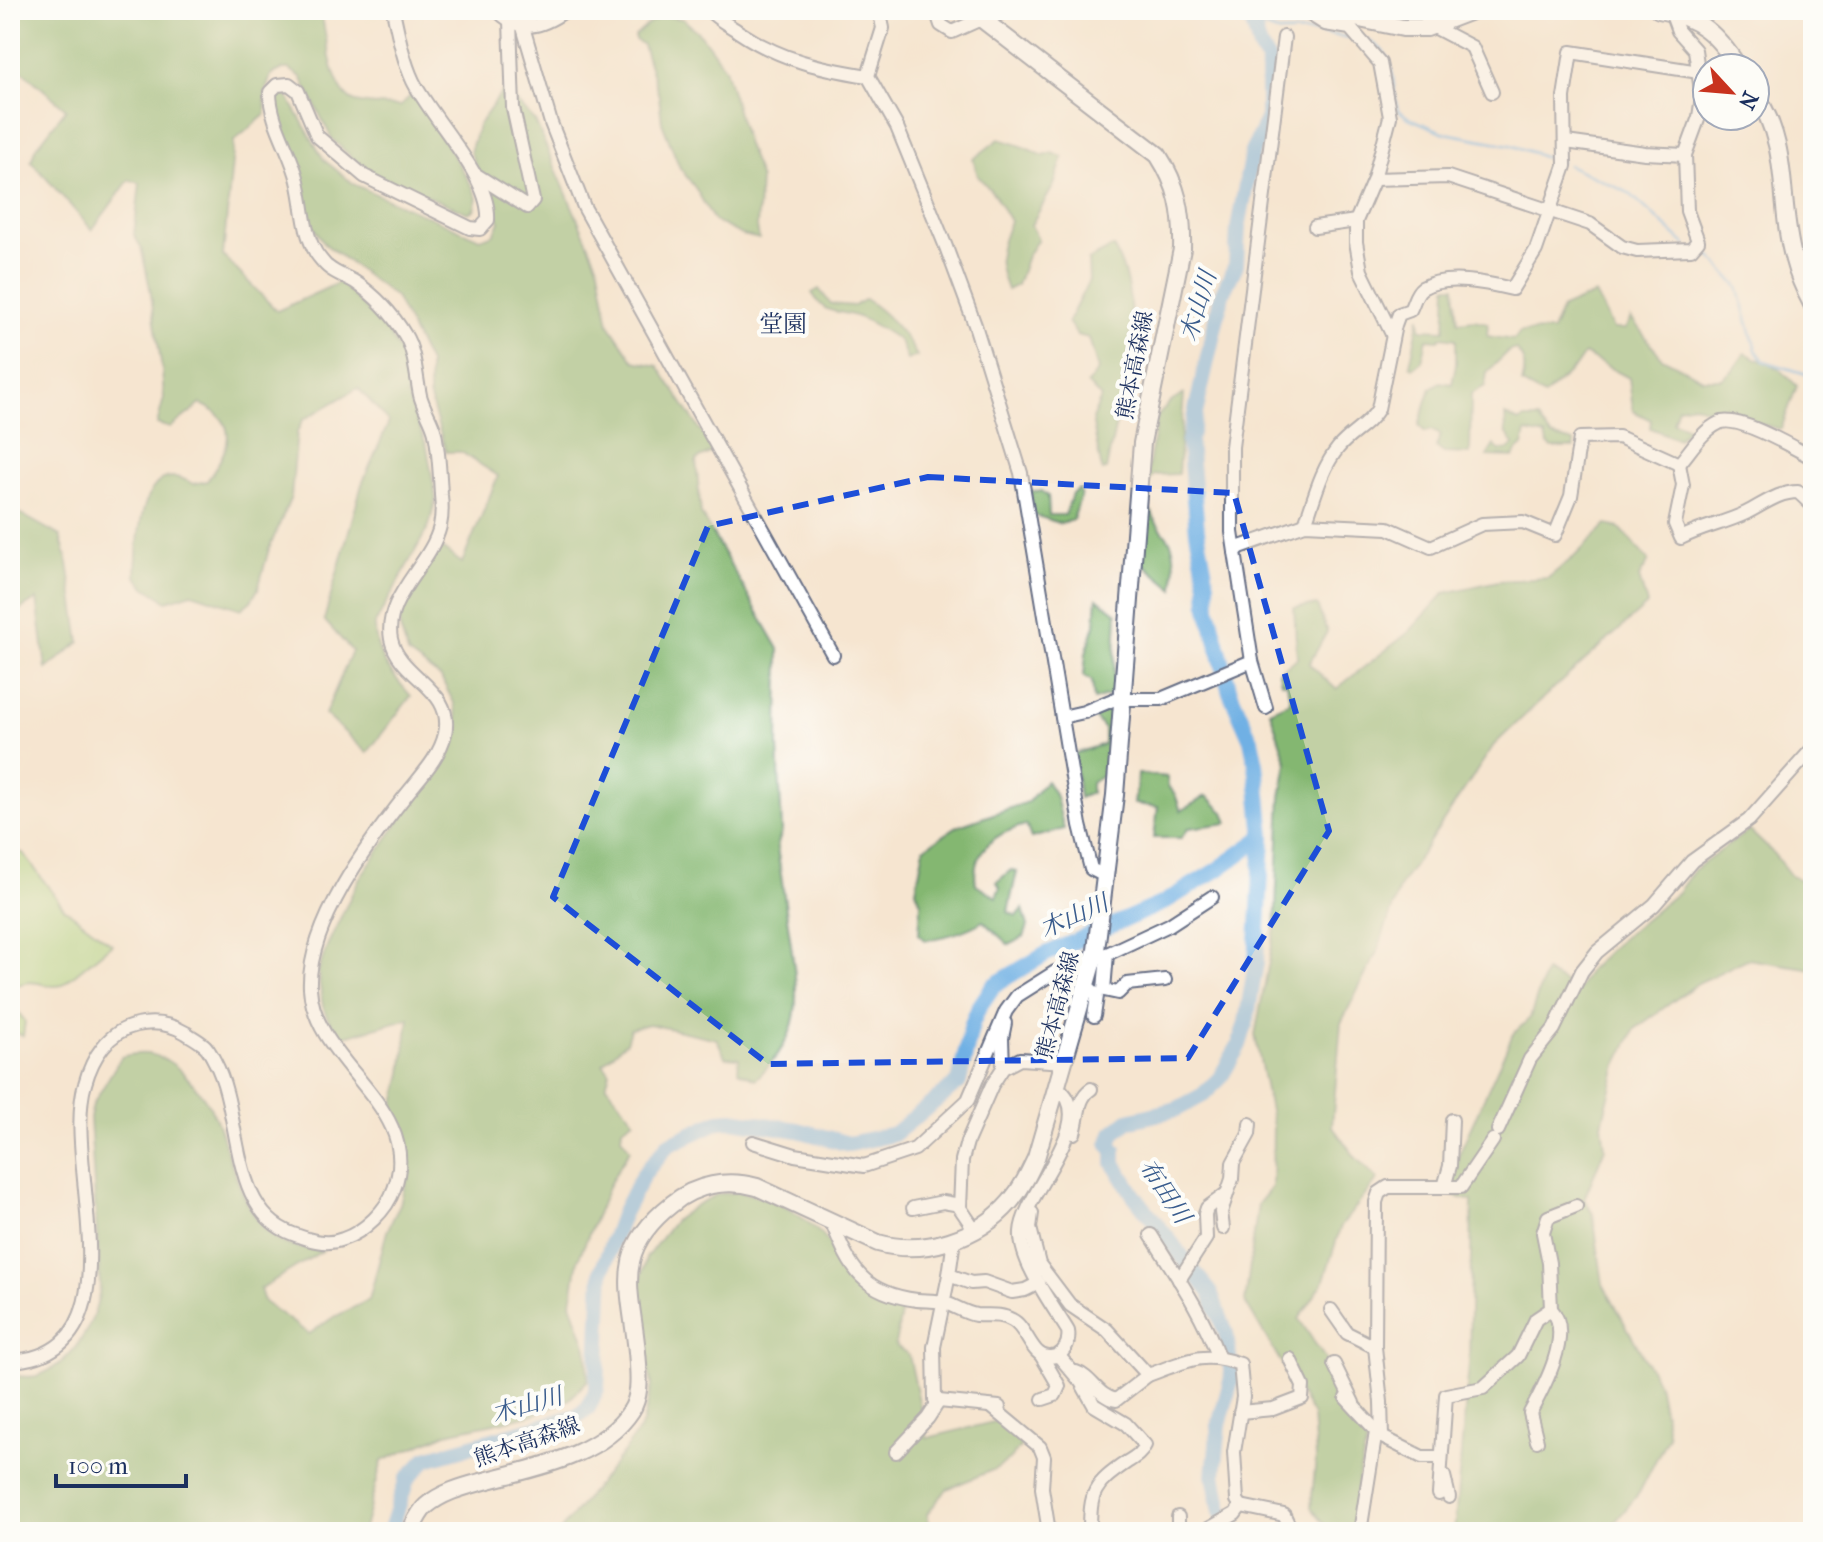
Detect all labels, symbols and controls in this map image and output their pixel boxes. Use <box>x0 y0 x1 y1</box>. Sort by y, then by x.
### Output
north arrow <box>1691 52 1771 132</box>
text: N <box>1733 87 1763 114</box>
water label: 木山川 <box>1174 265 1223 345</box>
street label: 熊本高森線 <box>1112 309 1158 421</box>
district label: 堂園 <box>759 310 807 338</box>
water label: 木山川 <box>1035 887 1115 943</box>
street label: 熊本高森線 <box>1031 949 1085 1061</box>
water label: 布田川 <box>1133 1153 1198 1231</box>
water label: 木山川 <box>489 1381 568 1428</box>
street label: 熊本高森線 <box>471 1412 583 1472</box>
scale bar <box>56 1438 186 1488</box>
text: 100 m <box>68 1452 128 1480</box>

